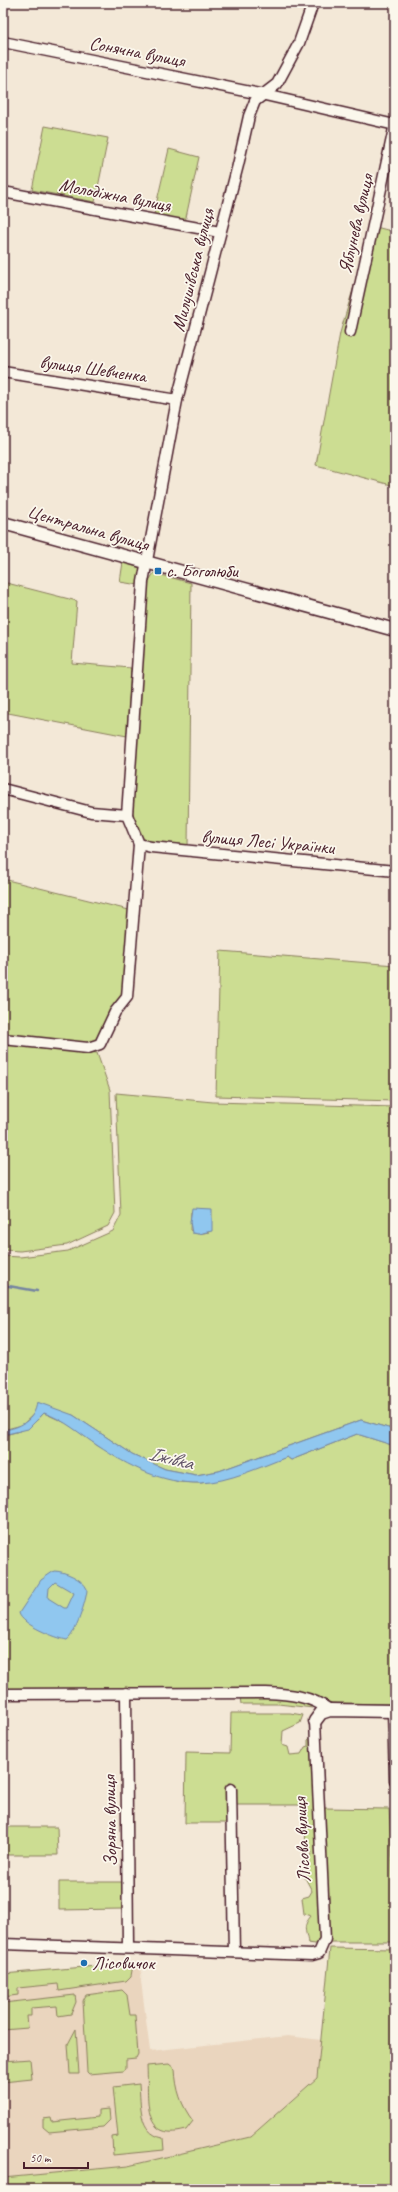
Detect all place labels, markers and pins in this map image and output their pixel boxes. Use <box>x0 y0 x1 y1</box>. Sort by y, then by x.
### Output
place label: с. Боголюби <box>166 559 239 583</box>
marker: с. Боголюби <box>153 566 163 576</box>
place label: Лісовичок <box>92 1951 156 1975</box>
marker: Лісовичок <box>79 1958 89 1968</box>

